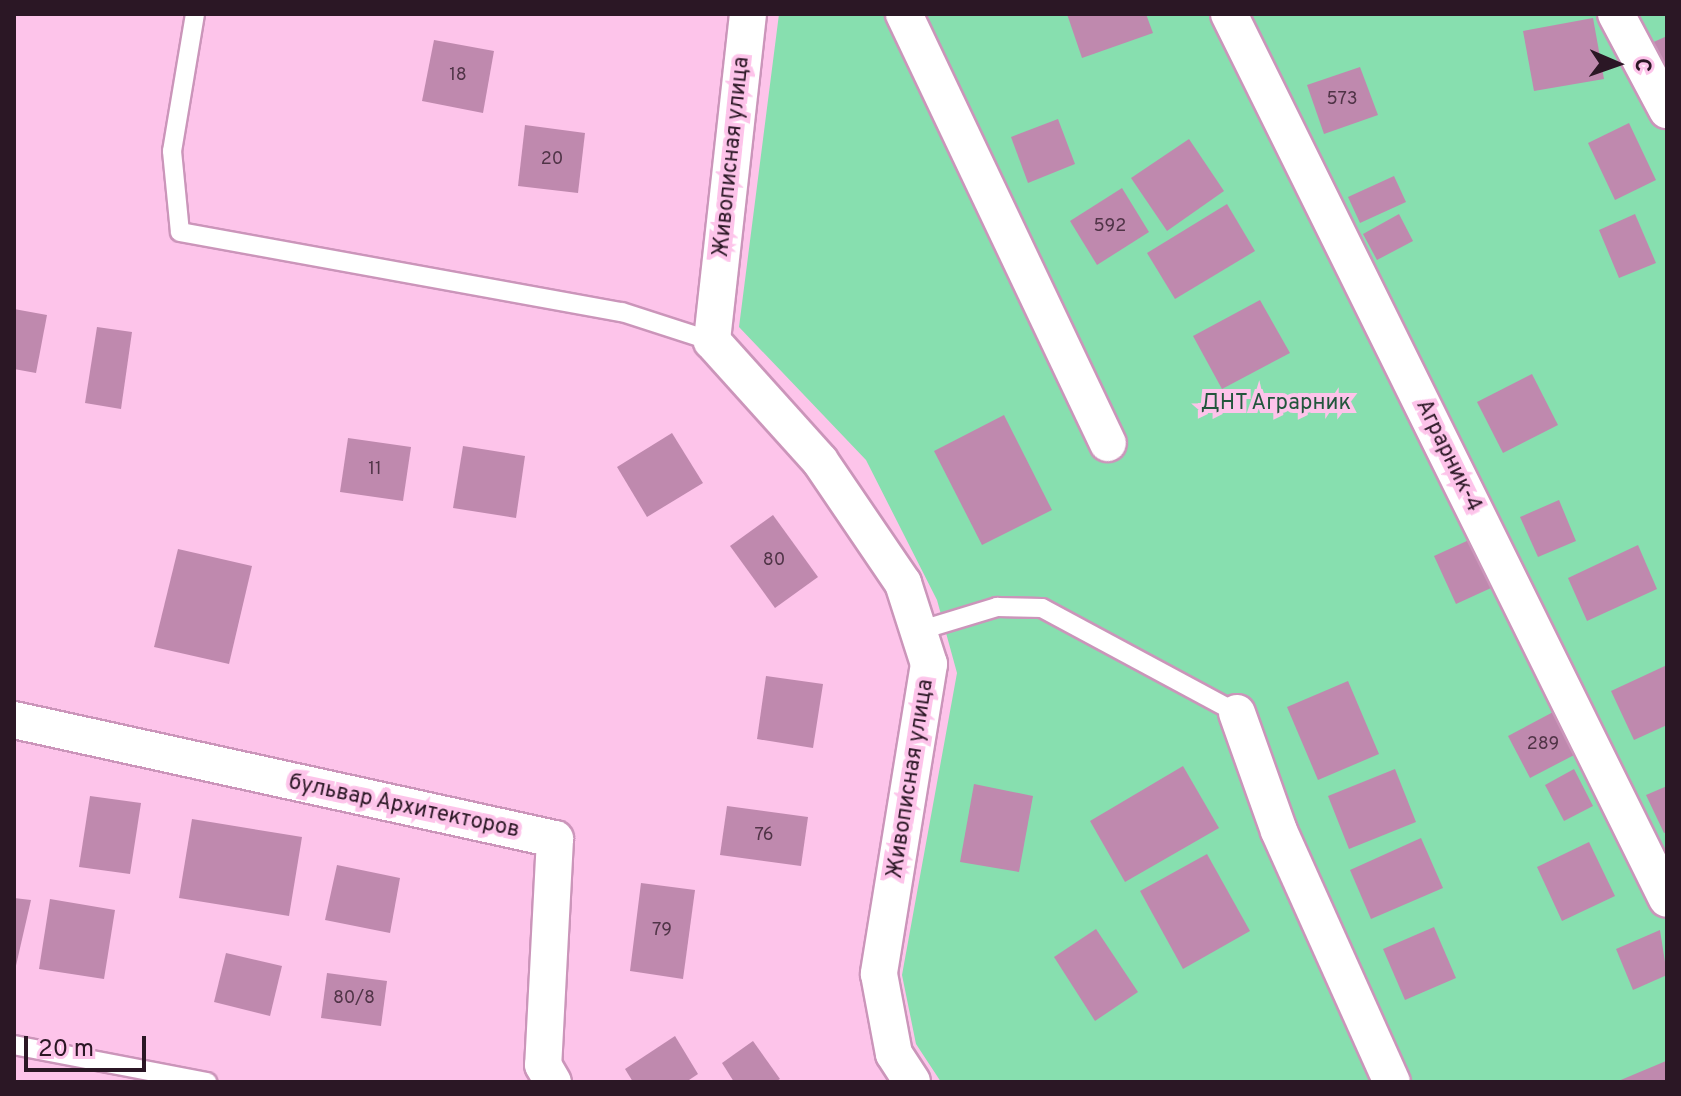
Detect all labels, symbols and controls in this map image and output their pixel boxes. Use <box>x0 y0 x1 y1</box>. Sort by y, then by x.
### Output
north arrow <box>1577 24 1657 104</box>
street label: Живописная улица <box>708 56 756 258</box>
text: С <box>1628 57 1655 72</box>
house number: 18 <box>449 65 467 87</box>
house number: 573 <box>1327 89 1357 111</box>
house number: 20 <box>541 149 563 171</box>
house number: 592 <box>1094 216 1126 238</box>
park label: ДНТ Аграрник <box>1200 391 1352 417</box>
street label: Аграрник-4 <box>1409 395 1487 517</box>
house number: 11 <box>368 459 382 481</box>
house number: 80 <box>763 550 785 572</box>
street label: Живописная улица <box>882 678 940 880</box>
house number: 289 <box>1527 734 1559 756</box>
street label: бульвар Архитекторов <box>286 770 522 844</box>
house number: 76 <box>754 825 774 847</box>
house number: 79 <box>652 920 672 942</box>
house number: 80/8 <box>333 988 375 1010</box>
scale bar <box>28 1020 150 1070</box>
text: 20 m <box>38 1035 94 1065</box>

